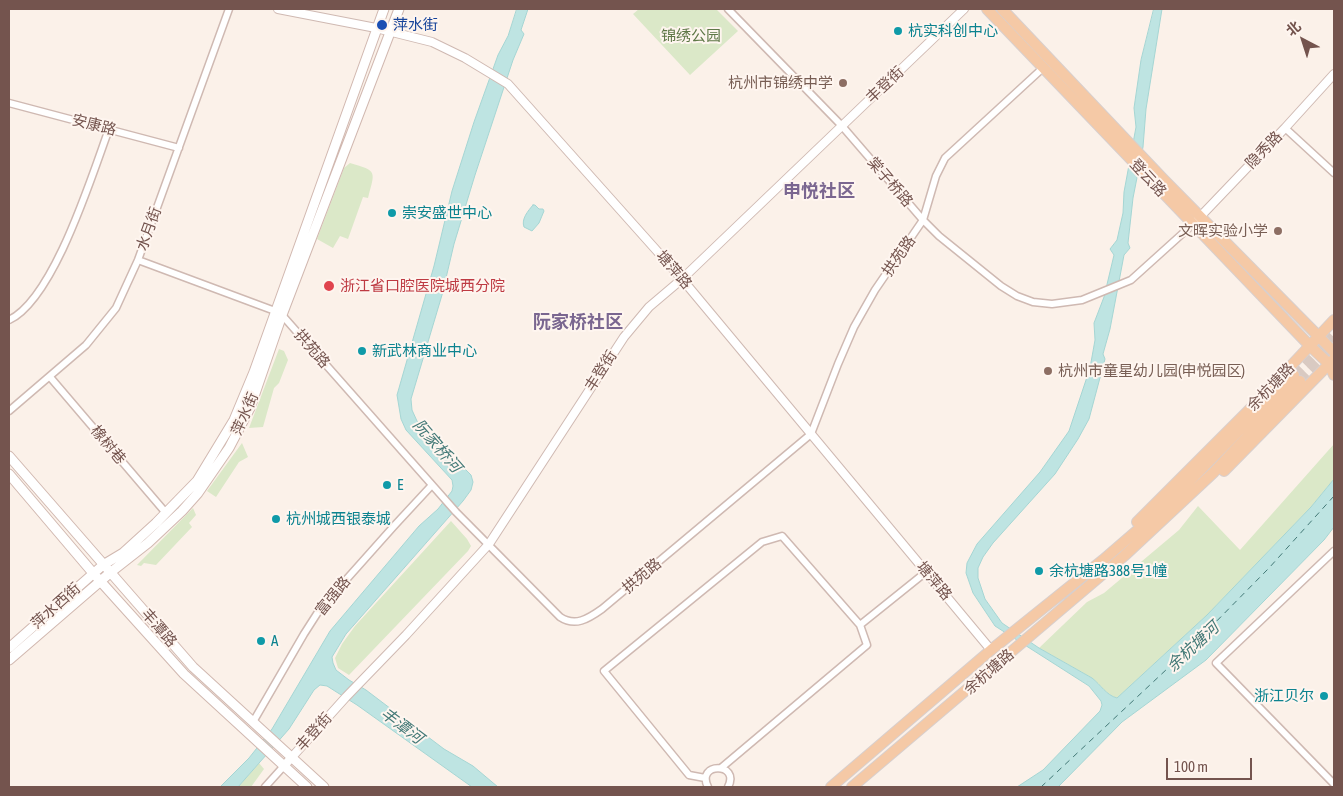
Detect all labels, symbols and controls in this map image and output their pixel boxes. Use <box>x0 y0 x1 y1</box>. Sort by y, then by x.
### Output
north arrow <box>1278 15 1328 65</box>
place label: 萍水街 <box>393 16 438 34</box>
marker: 萍水街 <box>375 18 389 32</box>
text: 北 <box>1283 18 1304 39</box>
place label: 杭实科创中心 <box>908 22 998 40</box>
marker: 杭实科创中心 <box>892 25 904 37</box>
park label: 锦绣公园 <box>661 27 721 45</box>
street label: 丰登街 <box>862 63 908 107</box>
place label: 杭州市锦绣中学 <box>728 74 833 92</box>
marker: 杭州市锦绣中学 <box>837 77 849 89</box>
street label: 安康路 <box>70 111 118 139</box>
street label: 隐秀路 <box>1242 128 1286 172</box>
street label: 棠子桥路 <box>864 153 916 211</box>
street label: 登云路 <box>1126 155 1170 201</box>
district label: 申悦社区 <box>783 180 855 202</box>
place label: 崇安盛世中心 <box>402 204 492 222</box>
street label: 水月街 <box>133 205 165 253</box>
marker: 崇安盛世中心 <box>386 207 398 219</box>
place label: 文晖实验小学 <box>1178 222 1268 240</box>
marker: 文晖实验小学 <box>1272 225 1284 237</box>
street label: 拱苑路 <box>879 232 919 280</box>
street label: 塘萍路 <box>652 247 696 293</box>
place label: 浙江省口腔医院城西分院 <box>340 277 505 295</box>
marker: 浙江省口腔医院城西分院 <box>322 279 336 293</box>
district label: 阮家桥社区 <box>533 311 623 333</box>
street label: 拱苑路 <box>290 326 334 372</box>
place label: 新武林商业中心 <box>372 342 477 360</box>
marker: 新武林商业中心 <box>356 345 368 357</box>
street label: 丰登街 <box>581 347 621 395</box>
street label: 余杭塘路 <box>1244 359 1298 415</box>
place label: 杭州市童星幼儿园(申悦园区) <box>1058 362 1245 380</box>
marker: 杭州市童星幼儿园(申悦园区) <box>1042 365 1054 377</box>
street label: 萍水街 <box>228 390 262 438</box>
water label: 阮家桥河 <box>409 416 465 476</box>
street label: 橡树巷 <box>87 422 129 468</box>
place label: E <box>397 476 403 494</box>
marker: E <box>381 479 393 491</box>
place label: 杭州城西银泰城 <box>286 510 391 528</box>
marker: 杭州城西银泰城 <box>270 513 282 525</box>
street label: 拱苑路 <box>619 555 665 597</box>
street label: 塘萍路 <box>913 558 955 604</box>
place label: 余杭塘路388号1幢 <box>1049 562 1167 580</box>
marker: 余杭塘路388号1幢 <box>1033 565 1045 577</box>
street label: 富强路 <box>312 573 354 619</box>
street label: 萍水西街 <box>28 579 84 633</box>
street label: 丰潭路 <box>137 605 181 651</box>
water label: 余杭塘河 <box>1163 618 1223 676</box>
place label: A <box>271 632 278 650</box>
marker: A <box>255 635 267 647</box>
street label: 余杭塘路 <box>960 646 1018 698</box>
place label: 浙江贝尔 <box>1254 687 1314 705</box>
marker: 浙江贝尔 <box>1318 690 1330 702</box>
water label: 丰潭河 <box>377 704 427 748</box>
street label: 丰登街 <box>292 709 336 755</box>
scale bar <box>1168 748 1254 780</box>
text: 100 m <box>1174 758 1208 775</box>

